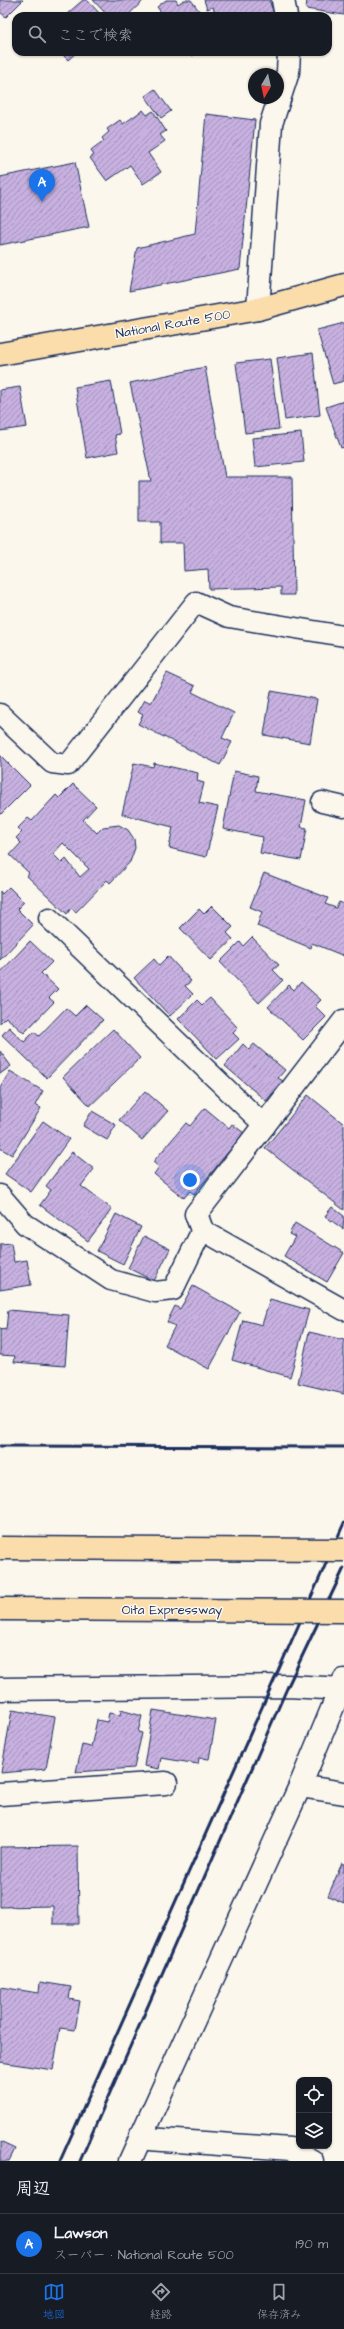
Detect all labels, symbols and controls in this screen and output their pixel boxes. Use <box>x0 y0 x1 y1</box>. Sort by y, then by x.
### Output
search box <box>12 12 332 56</box>
icon: search <box>26 23 48 45</box>
text: ここで検索 <box>58 25 133 46</box>
north arrow <box>248 68 284 104</box>
pin: A <box>29 169 55 202</box>
street label: National Route 500 <box>114 305 232 343</box>
your location <box>180 1170 200 1190</box>
street label: Oita Expressway <box>122 1601 222 1620</box>
map controls <box>296 2077 332 2149</box>
button: locate <box>296 2077 332 2113</box>
button: layers <box>296 2113 332 2149</box>
text: 周辺 <box>16 2177 50 2201</box>
text: Lawson <box>54 2223 108 2244</box>
text: A <box>25 2235 33 2253</box>
text: 190 m <box>295 2235 328 2253</box>
text: スーパー · National Route 500 <box>54 2246 234 2264</box>
tab: 地図 <box>43 2281 65 2322</box>
tab: 経路 <box>150 2281 172 2322</box>
tab: 保存済み <box>257 2281 301 2322</box>

